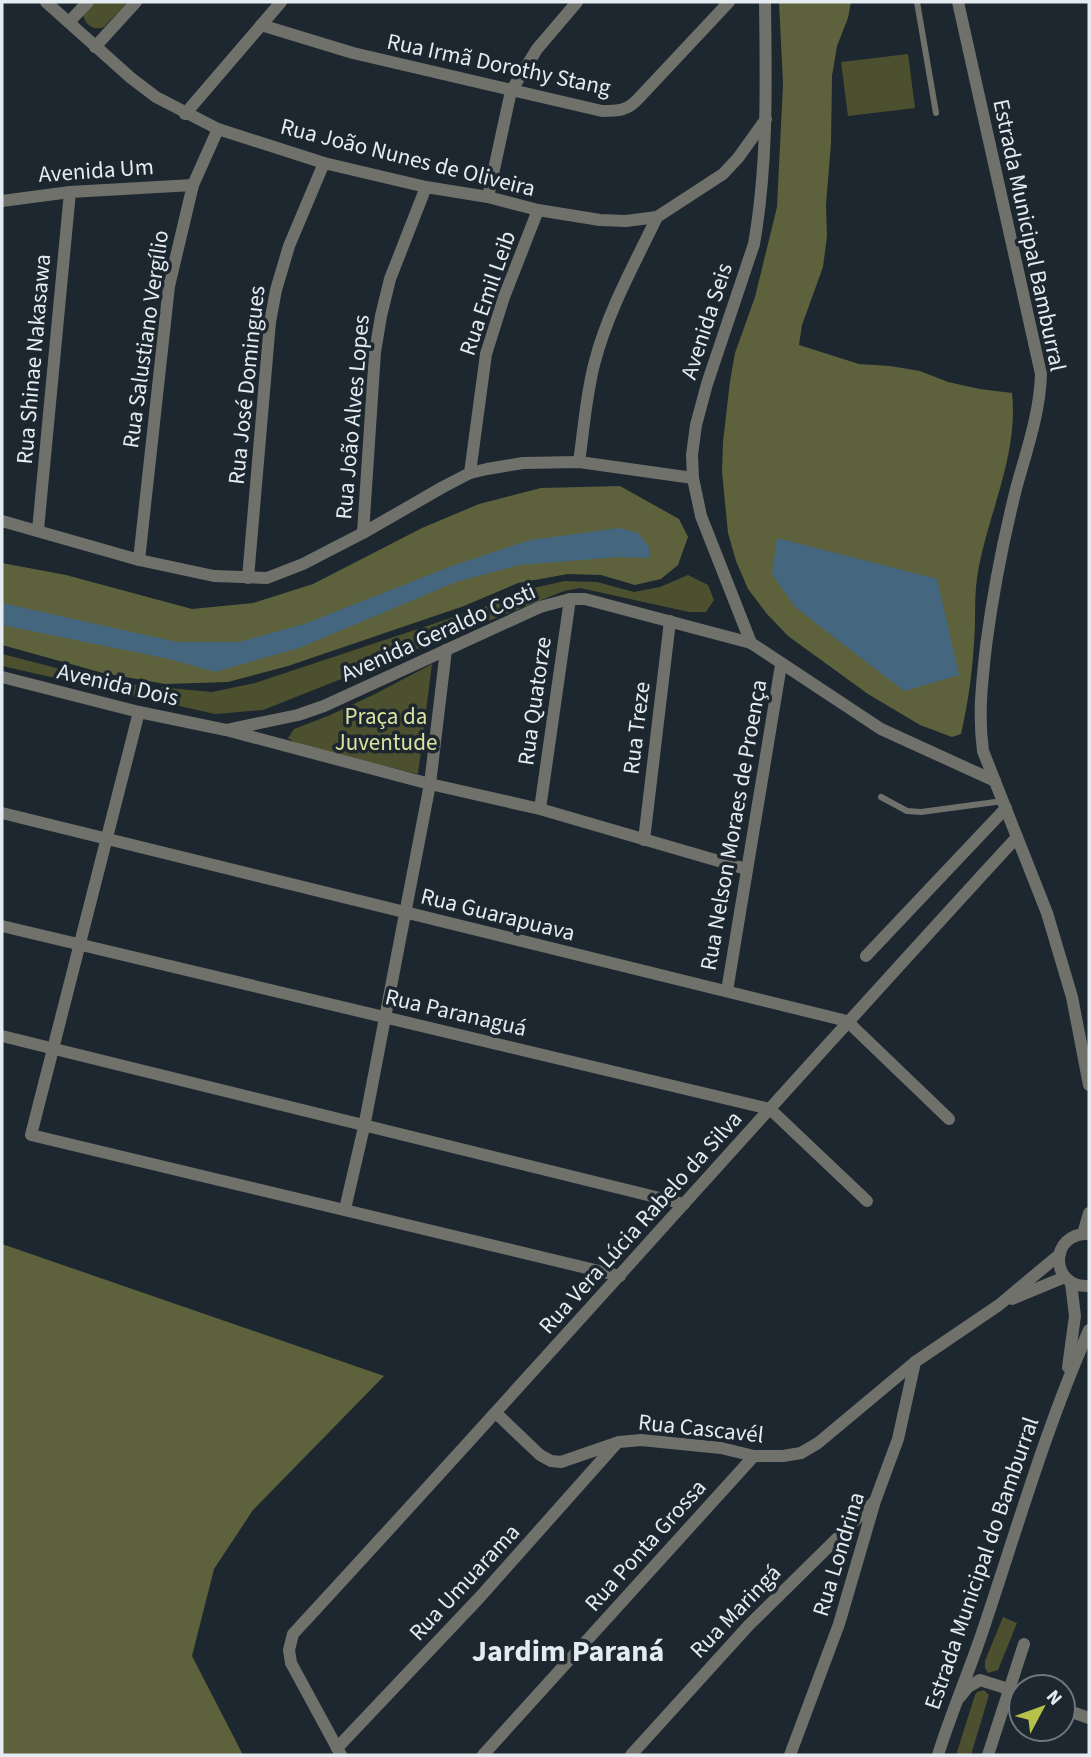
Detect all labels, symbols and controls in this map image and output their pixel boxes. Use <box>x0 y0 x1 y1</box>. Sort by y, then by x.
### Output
street label: Rua Irmã Dorothy Stang <box>384 25 614 104</box>
street label: Estrada Municipal Bamburral <box>985 96 1074 374</box>
street label: Rua João Nunes de Oliveira <box>277 110 539 205</box>
street label: Avenida Um <box>37 150 155 191</box>
street label: Rua Emil Leib <box>451 226 524 360</box>
street label: Rua Salustiano Vergílio <box>114 228 177 450</box>
street label: Rua Shinae Nakasawa <box>8 253 59 465</box>
street label: Avenida Seis <box>672 259 741 384</box>
street label: Rua José Domingues <box>220 284 273 486</box>
street label: Rua João Alves Lopes <box>327 313 378 521</box>
street label: Avenida Geraldo Costi <box>336 575 541 690</box>
street label: Rua Quatorze <box>509 635 560 768</box>
street label: Avenida Dois <box>54 655 182 714</box>
street label: Rua Nelson Moraes de Proença <box>692 677 775 973</box>
street label: Rua Treze <box>614 680 659 776</box>
park label: Praça da Juventude <box>335 700 437 759</box>
street label: Rua Guarapuava <box>417 879 578 950</box>
street label: Rua Paranaguá <box>382 980 530 1045</box>
street label: Rua Vera Lúcia Rabelo da Silva <box>531 1103 750 1341</box>
street label: Rua Cascavél <box>637 1406 765 1451</box>
street label: Estrada Municipal do Bamburral <box>916 1413 1047 1714</box>
street label: Rua Ponta Grossa <box>577 1472 714 1619</box>
street label: Rua Londrina <box>804 1488 873 1620</box>
street label: Rua Umuarama <box>401 1516 527 1648</box>
street label: Rua Maringá <box>682 1557 789 1666</box>
district label: Jardim Paraná <box>472 1630 664 1673</box>
north arrow <box>1007 1673 1077 1743</box>
text: N <box>1039 1684 1068 1711</box>

